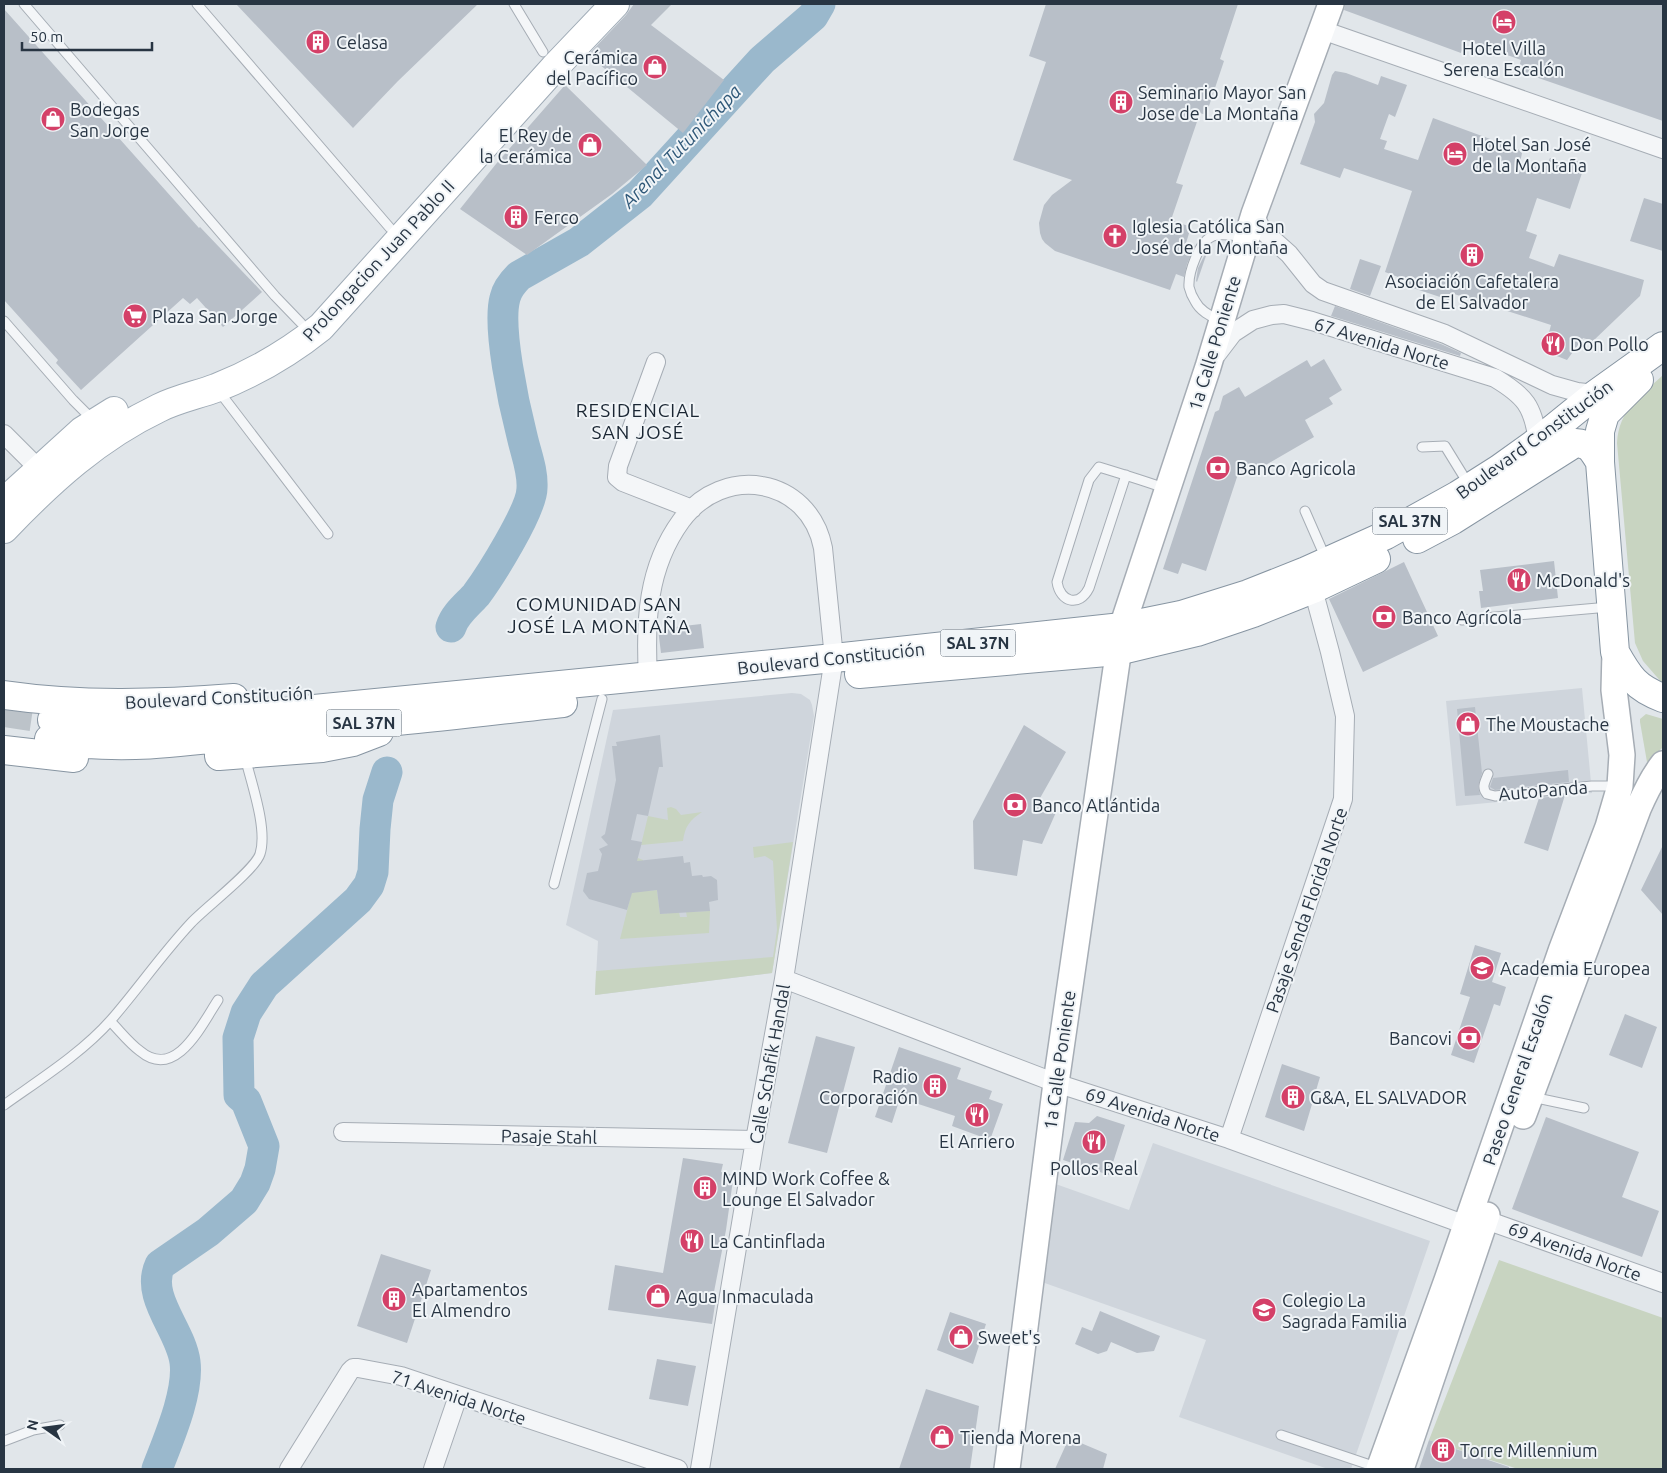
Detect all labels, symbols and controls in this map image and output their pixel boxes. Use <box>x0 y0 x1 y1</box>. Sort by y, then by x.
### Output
hotel icon: Hotel Villa Serena Escalón <box>1491 9 1517 35</box>
scale bar <box>22 20 152 52</box>
text: 50 m <box>30 28 63 45</box>
building icon: Celasa <box>305 29 331 55</box>
place label: Celasa <box>336 32 388 52</box>
place label: Hotel Villa Serena Escalón <box>1444 38 1564 79</box>
place label: Cerámica del Pacífico <box>546 47 638 88</box>
shop icon: Cerámica del Pacífico <box>642 54 668 80</box>
water label: Arenal Tutunichapa <box>616 80 745 213</box>
place label: Seminario Mayor San Jose de La Montaña <box>1138 82 1307 123</box>
building icon: Seminario Mayor San Jose de La Montaña <box>1108 89 1134 115</box>
place label: Bodegas San Jorge <box>70 99 150 140</box>
shop icon: Bodegas San Jorge <box>40 106 66 132</box>
place label: El Rey de la Cerámica <box>479 125 572 166</box>
shop icon: El Rey de la Cerámica <box>577 132 603 158</box>
place label: Hotel San José de la Montaña <box>1472 134 1591 175</box>
hotel icon: Hotel San José de la Montaña <box>1442 141 1468 167</box>
street label: Prolongacion Juan Pablo II <box>298 175 458 345</box>
building icon: Ferco <box>503 204 529 230</box>
place label: Ferco <box>534 207 579 227</box>
place label: Iglesia Católica San José de la Montaña <box>1132 216 1288 257</box>
church icon: Iglesia Católica San José de la Montaña <box>1102 223 1128 249</box>
building icon: Asociación Cafetalera de El Salvador <box>1459 242 1485 268</box>
place label: Asociación Cafetalera de El Salvador <box>1385 271 1559 312</box>
street label: 1a Calle Poniente <box>1184 273 1244 413</box>
supermarket icon: Plaza San Jorge <box>122 303 148 329</box>
place label: Plaza San Jorge <box>152 306 278 326</box>
street label: 67 Avenida Norte <box>1312 313 1452 373</box>
restaurant icon: Don Pollo <box>1540 331 1566 357</box>
place label: Don Pollo <box>1570 334 1649 354</box>
street label: Boulevard Constitución <box>1452 376 1616 502</box>
district label: RESIDENCIAL SAN JOSÉ <box>576 399 700 443</box>
bank icon: Banco Agricola <box>1205 455 1231 481</box>
place label: Banco Agricola <box>1236 458 1356 478</box>
road number: SAL 37N <box>1372 508 1448 534</box>
restaurant icon: McDonald's <box>1506 567 1532 593</box>
place label: McDonald's <box>1536 570 1630 590</box>
district label: COMUNIDAD SAN JOSÉ LA MONTAÑA <box>507 593 691 637</box>
bank icon: Banco Agrícola <box>1371 604 1397 630</box>
place label: Banco Agrícola <box>1402 607 1522 627</box>
road number: SAL 37N <box>940 630 1016 656</box>
street label: Boulevard Constitución <box>736 638 926 678</box>
street label: Boulevard Constitución <box>124 682 314 712</box>
road number: SAL 37N <box>326 710 402 736</box>
shop icon: The Moustache <box>1455 711 1481 737</box>
place label: The Moustache <box>1486 714 1609 734</box>
street label: AutoPanda <box>1498 776 1588 804</box>
bank icon: Banco Atlántida <box>1002 792 1028 818</box>
place label: Banco Atlántida <box>1032 795 1160 815</box>
street label: Pasaje Senda Florida Norte <box>1261 805 1351 1015</box>
school or university icon: Academia Europea <box>1469 955 1495 981</box>
place label: Academia Europea <box>1500 958 1650 978</box>
street label: Calle Schafik Handal <box>745 982 793 1146</box>
street label: 1a Calle Poniente <box>1039 989 1079 1131</box>
street label: Paseo General Escalón <box>1478 991 1556 1167</box>
bank icon: Bancovi <box>1456 1025 1482 1051</box>
place label: Bancovi <box>1389 1028 1452 1048</box>
place label: Radio Corporación <box>819 1066 918 1107</box>
building icon: Radio Corporación <box>922 1073 948 1099</box>
street label: 69 Avenida Norte <box>1083 1083 1223 1145</box>
building icon: G&A, EL SALVADOR <box>1280 1084 1306 1110</box>
place label: G&A, EL SALVADOR <box>1310 1087 1467 1107</box>
restaurant icon: El Arriero <box>964 1102 990 1128</box>
street label: Pasaje Stahl <box>501 1125 597 1147</box>
restaurant icon: Pollos Real <box>1081 1129 1107 1155</box>
place label: El Arriero <box>939 1131 1015 1151</box>
place label: Pollos Real <box>1050 1158 1138 1178</box>
place label: MIND Work Coffee & Lounge El Salvador <box>722 1168 890 1209</box>
building icon: MIND Work Coffee & Lounge El Salvador <box>692 1175 718 1201</box>
street label: 69 Avenida Norte <box>1506 1218 1644 1284</box>
restaurant icon: La Cantinflada <box>679 1228 705 1254</box>
place label: La Cantinflada <box>710 1231 826 1251</box>
place label: Apartamentos El Almendro <box>412 1279 528 1320</box>
shop icon: Agua Inmaculada <box>645 1283 671 1309</box>
building icon: Apartamentos El Almendro <box>381 1286 407 1312</box>
place label: Agua Inmaculada <box>676 1286 814 1306</box>
place label: Colegio La Sagrada Familia <box>1282 1290 1407 1331</box>
school or university icon: Colegio La Sagrada Familia <box>1251 1297 1277 1323</box>
shop icon: Sweet's <box>948 1324 974 1350</box>
place label: Sweet's <box>978 1327 1041 1347</box>
street label: 71 Avenida Norte <box>389 1366 529 1428</box>
north arrow <box>20 1403 70 1453</box>
text: N <box>23 1418 41 1432</box>
shop icon: Tienda Morena <box>929 1424 955 1450</box>
place label: Tienda Morena <box>960 1427 1081 1447</box>
building icon: Torre Millennium <box>1430 1437 1456 1463</box>
place label: Torre Millennium <box>1460 1440 1597 1460</box>

